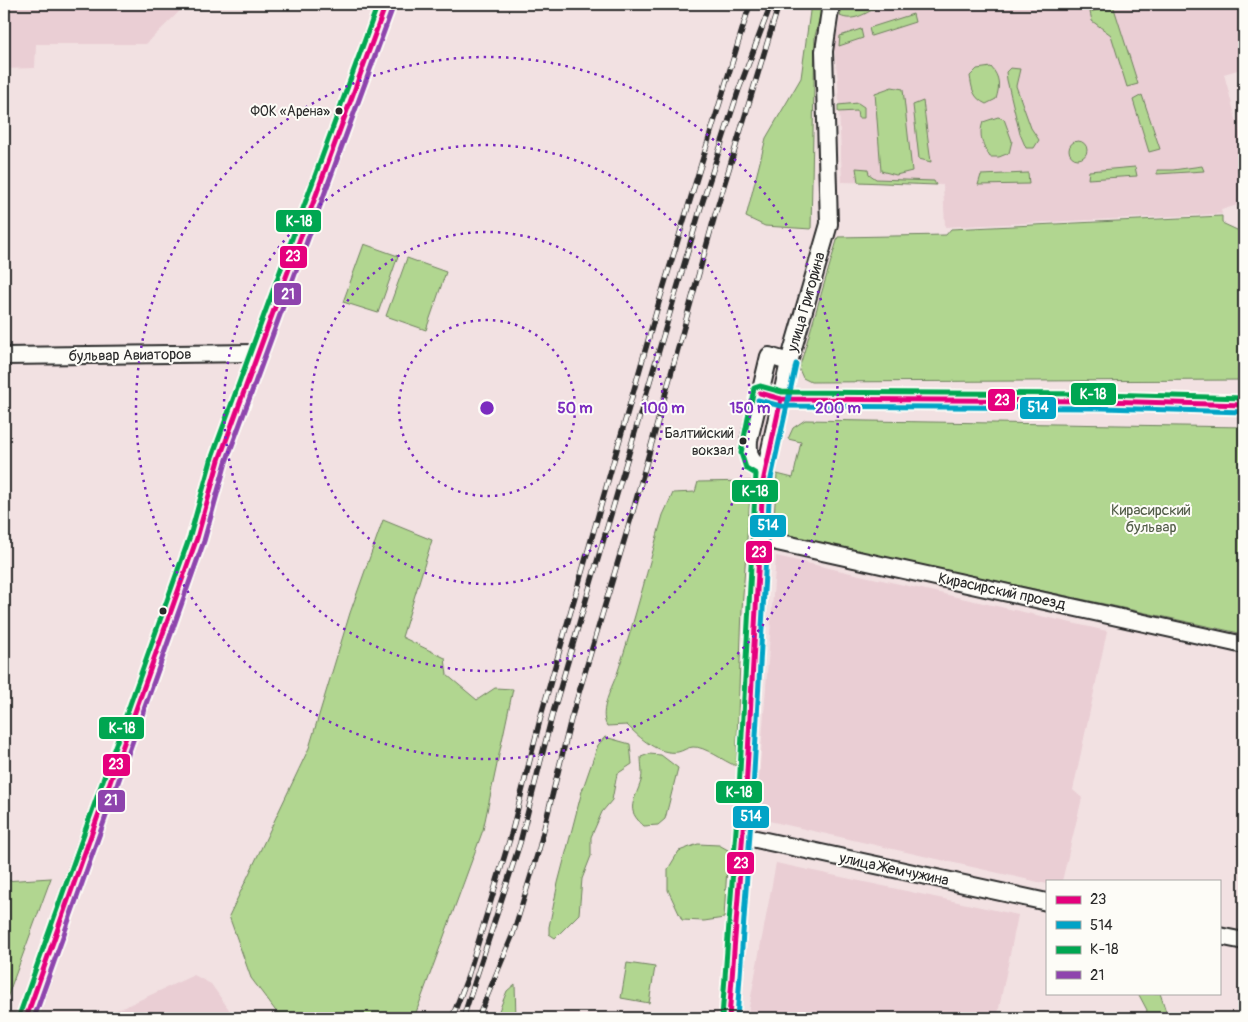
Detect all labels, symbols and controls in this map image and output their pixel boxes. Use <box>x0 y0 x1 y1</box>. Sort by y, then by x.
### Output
place label: ФОК «Арена» <box>250 103 330 120</box>
marker: ФОК «Арена» <box>334 106 344 116</box>
line badge: К-18 <box>275 209 322 233</box>
text: К-18 <box>286 213 312 230</box>
line badge: 23 <box>279 245 308 269</box>
text: 23 <box>285 248 301 265</box>
street label: улица Григорина <box>783 250 830 355</box>
line badge: 21 <box>273 282 302 306</box>
text: 21 <box>281 286 295 303</box>
street label: бульвар Авиаторов <box>68 345 192 366</box>
line badge: К-18 <box>1070 382 1117 406</box>
text: К-18 <box>1080 386 1106 403</box>
line badge: 23 <box>987 388 1016 412</box>
text: 23 <box>994 392 1010 409</box>
line badge: 514 <box>1019 396 1057 420</box>
centre of rings <box>478 399 496 417</box>
text: 50 m <box>558 399 592 418</box>
text: 100 m <box>642 399 684 418</box>
text: 150 m <box>730 399 770 418</box>
text: 200 m <box>815 399 861 418</box>
text: 514 <box>1027 399 1049 416</box>
place label: Балтийский вокзал <box>664 425 734 459</box>
marker: Балтийский вокзал <box>738 436 748 446</box>
line badge: К-18 <box>731 479 779 503</box>
text: К-18 <box>742 483 768 500</box>
park label: Кирасирский бульвар <box>1111 501 1191 537</box>
line badge: 514 <box>749 514 787 538</box>
text: 514 <box>757 517 779 534</box>
line badge: 23 <box>745 540 773 564</box>
text: 23 <box>751 544 767 561</box>
street label: Кирасирский проезд <box>937 569 1067 614</box>
unlabelled marker <box>158 606 168 616</box>
line badge: К-18 <box>98 716 145 740</box>
text: К-18 <box>109 720 135 737</box>
line badge: 23 <box>102 753 131 777</box>
text: 23 <box>108 756 124 773</box>
line badge: К-18 <box>715 780 763 804</box>
text: К-18 <box>726 784 752 801</box>
line badge: 21 <box>97 789 126 813</box>
text: 21 <box>104 792 118 809</box>
line badge: 514 <box>732 805 770 829</box>
text: 514 <box>740 808 762 825</box>
street label: улица Жемчужина <box>836 848 950 890</box>
line badge: 23 <box>726 851 755 875</box>
text: 23 <box>733 855 749 872</box>
legend <box>1046 880 1220 994</box>
text: 23 <box>1090 890 1106 909</box>
text: 514 <box>1090 916 1113 935</box>
text: К-18 <box>1090 940 1119 959</box>
text: 21 <box>1090 966 1104 985</box>

